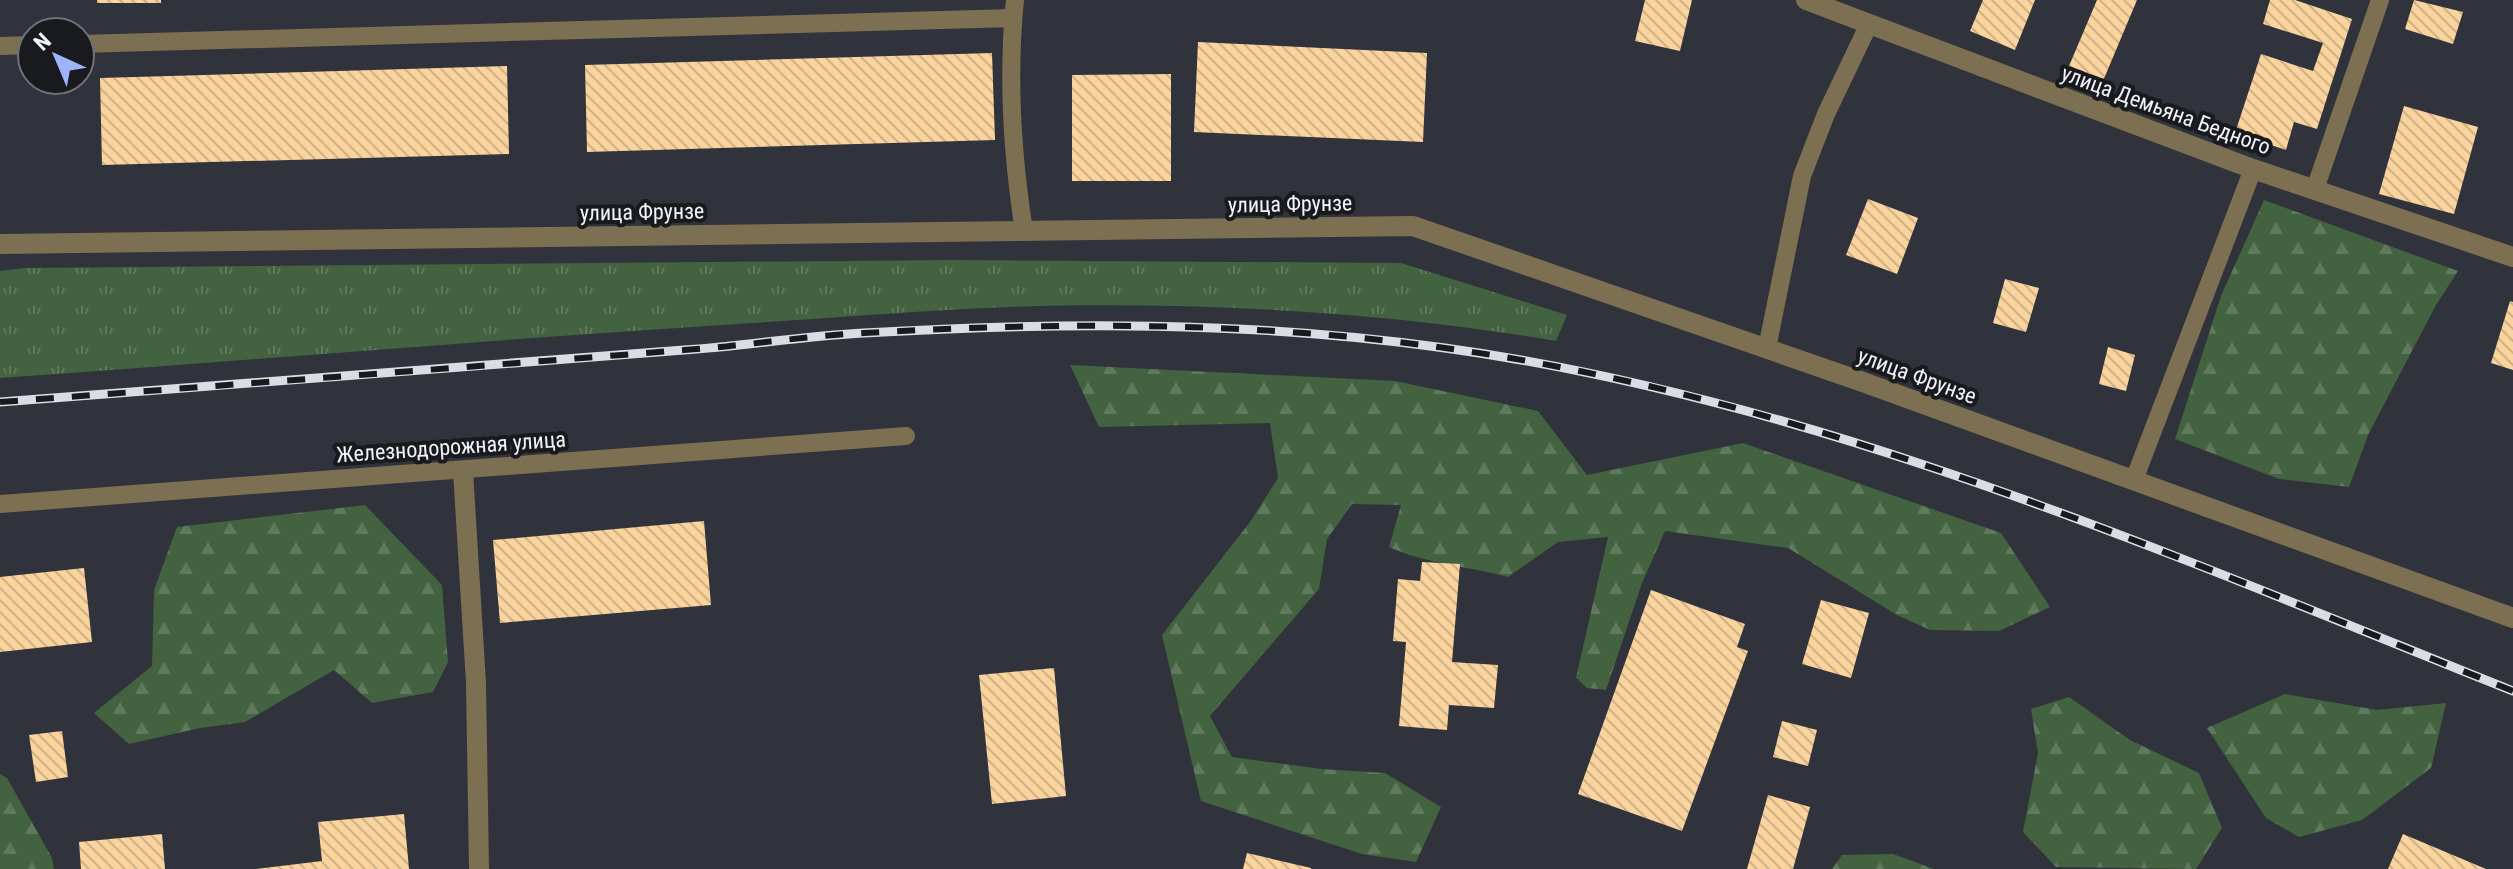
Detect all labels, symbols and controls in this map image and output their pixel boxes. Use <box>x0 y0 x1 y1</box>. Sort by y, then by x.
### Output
north arrow <box>16 16 96 96</box>
text: N <box>29 28 56 56</box>
street label: улица Демьяна Бедного <box>2058 61 2274 159</box>
street label: улица Фрунзе <box>1228 190 1352 218</box>
street label: улица Фрунзе <box>580 198 704 226</box>
street label: улица Фрунзе <box>1854 343 1980 409</box>
street label: Железнодорожная улица <box>335 427 567 467</box>

